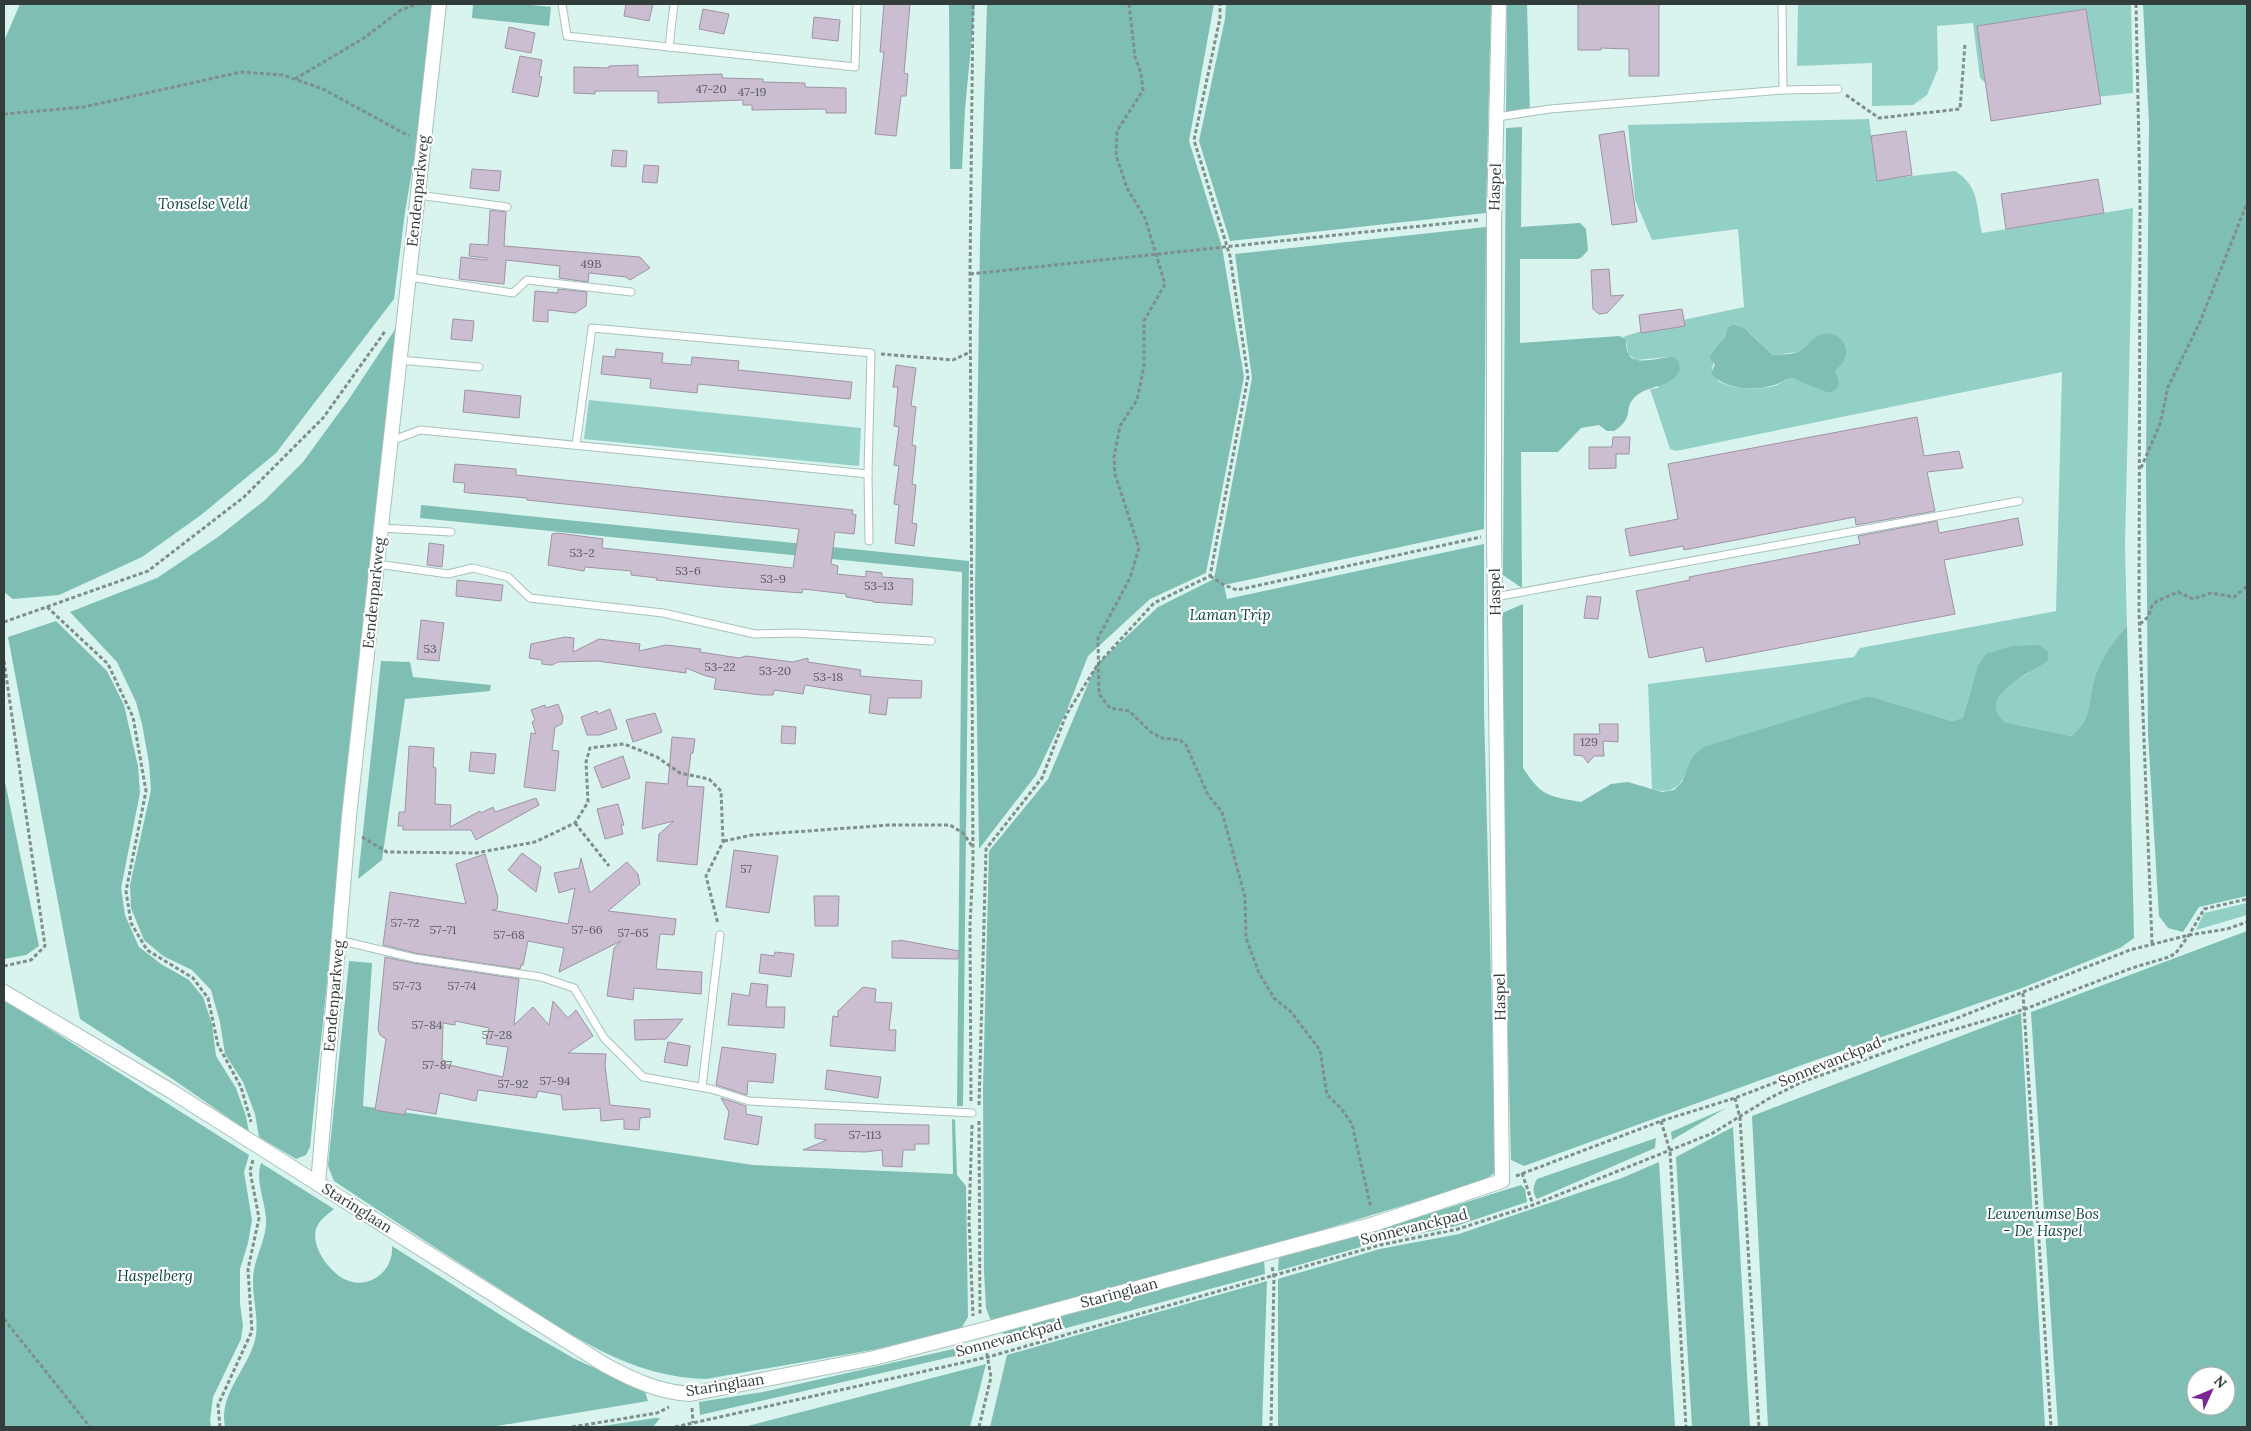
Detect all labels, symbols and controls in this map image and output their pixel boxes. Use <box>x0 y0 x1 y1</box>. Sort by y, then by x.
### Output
house number: 47-20 <box>695 81 727 96</box>
house number: 47-19 <box>738 84 766 99</box>
street label: Eendenparkweg <box>402 133 433 248</box>
street label: Haspel <box>1484 163 1505 211</box>
park label: Tonselse Veld <box>158 194 249 213</box>
house number: 49B <box>581 256 601 271</box>
street label: Eendenparkweg <box>358 535 389 650</box>
house number: 53-2 <box>569 545 595 560</box>
house number: 53-6 <box>675 563 701 578</box>
street label: Haspel <box>1485 568 1504 616</box>
house number: 53-9 <box>760 571 786 586</box>
house number: 53-13 <box>864 578 894 593</box>
park label: Laman Trip <box>1189 605 1271 624</box>
house number: 53 <box>423 641 437 656</box>
house number: 53-22 <box>704 659 736 674</box>
house number: 53-20 <box>759 663 791 678</box>
house number: 53-18 <box>813 669 843 684</box>
house number: 129 <box>1580 734 1598 749</box>
house number: 57 <box>740 861 753 876</box>
house number: 57-72 <box>391 915 419 930</box>
house number: 57-71 <box>430 922 456 937</box>
house number: 57-66 <box>571 922 603 937</box>
house number: 57-65 <box>617 925 649 940</box>
house number: 57-68 <box>493 927 525 942</box>
street label: Eendenparkweg <box>319 939 348 1053</box>
street label: Haspel <box>1490 973 1509 1021</box>
house number: 57-73 <box>392 978 422 993</box>
house number: 57-74 <box>448 978 477 993</box>
house number: 57-84 <box>412 1017 443 1032</box>
house number: 57-28 <box>482 1027 513 1042</box>
street label: Sonnevanckpad <box>1775 1032 1884 1091</box>
house number: 57-87 <box>422 1057 452 1072</box>
house number: 57-94 <box>539 1073 571 1088</box>
house number: 57-92 <box>497 1076 529 1091</box>
house number: 57-113 <box>849 1127 882 1142</box>
street label: Staringlaan <box>319 1179 396 1237</box>
street label: Sonnevanckpad <box>1358 1204 1469 1249</box>
park label: Leuvenumse Bos - De Haspel <box>1987 1204 2099 1240</box>
park label: Haspelberg <box>117 1266 193 1285</box>
street label: Staringlaan <box>1078 1273 1160 1312</box>
street label: Sonnevanckpad <box>954 1314 1064 1361</box>
north arrow <box>2186 1366 2236 1416</box>
street label: Staringlaan <box>684 1369 765 1400</box>
text: N <box>2210 1372 2231 1392</box>

